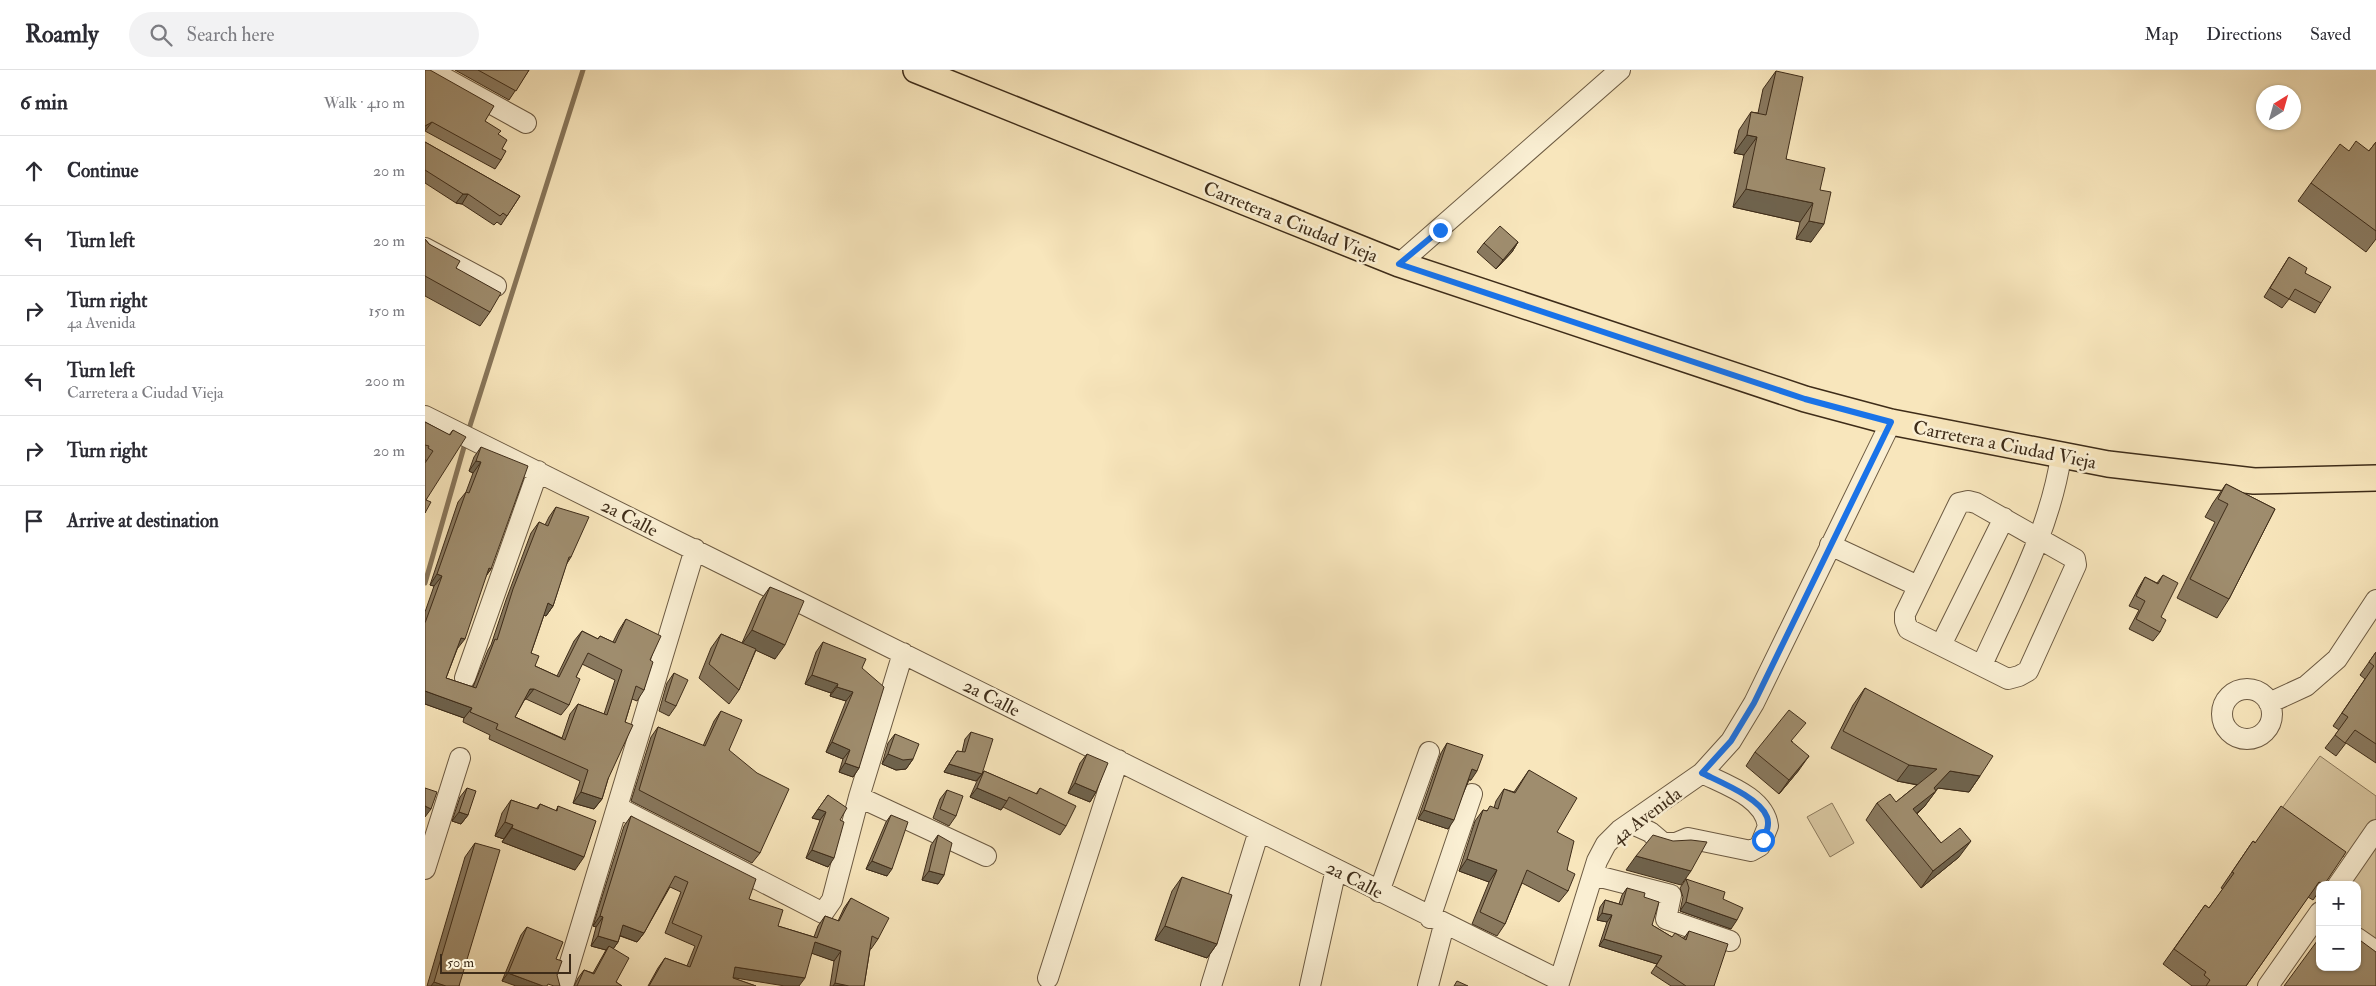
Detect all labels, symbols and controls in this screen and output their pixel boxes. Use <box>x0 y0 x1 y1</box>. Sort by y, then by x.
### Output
search box <box>129 12 479 57</box>
text: Roamly <box>25 19 99 50</box>
icon: search <box>147 21 175 49</box>
text: Search here <box>187 23 274 47</box>
text: Map <box>2145 23 2178 46</box>
text: Directions <box>2206 23 2282 46</box>
text: Saved <box>2310 23 2351 46</box>
north arrow <box>2256 85 2301 130</box>
text: 6 min <box>20 89 68 116</box>
text: Walk · 410 m <box>324 93 405 113</box>
icon: ahead <box>20 157 48 185</box>
text: Continue <box>67 159 138 183</box>
text: 20 m <box>373 161 405 181</box>
street label: Carretera a Ciudad Vieja <box>1200 176 1382 268</box>
route end <box>1429 219 1452 242</box>
icon: left <box>20 227 48 255</box>
text: Turn left <box>67 229 135 253</box>
text: 20 m <box>373 231 405 251</box>
text: Turn right <box>67 289 147 313</box>
icon: right <box>20 297 48 325</box>
text: 150 m <box>368 301 405 321</box>
text: 4a Avenida <box>67 313 136 333</box>
text: Turn left <box>67 359 135 383</box>
icon: left <box>20 367 48 395</box>
text: 200 m <box>365 371 405 391</box>
text: Carretera a Ciudad Vieja <box>67 383 224 403</box>
street label: Carretera a Ciudad Vieja <box>1911 415 2099 475</box>
icon: right <box>20 437 48 465</box>
text: Turn right <box>67 439 147 463</box>
text: 20 m <box>373 441 405 461</box>
street label: 2a Calle <box>597 493 662 542</box>
icon: arrive <box>20 507 48 535</box>
text: Arrive at destination <box>67 509 219 533</box>
street label: 2a Calle <box>959 673 1024 722</box>
street label: 4a Avenida <box>1607 782 1687 850</box>
route start <box>1752 829 1775 852</box>
street label: 2a Calle <box>1322 855 1387 904</box>
map controls <box>2316 881 2361 971</box>
button: + <box>2316 881 2361 926</box>
button: − <box>2316 926 2361 971</box>
scale bar <box>440 951 571 974</box>
text: 50 m <box>447 954 474 971</box>

